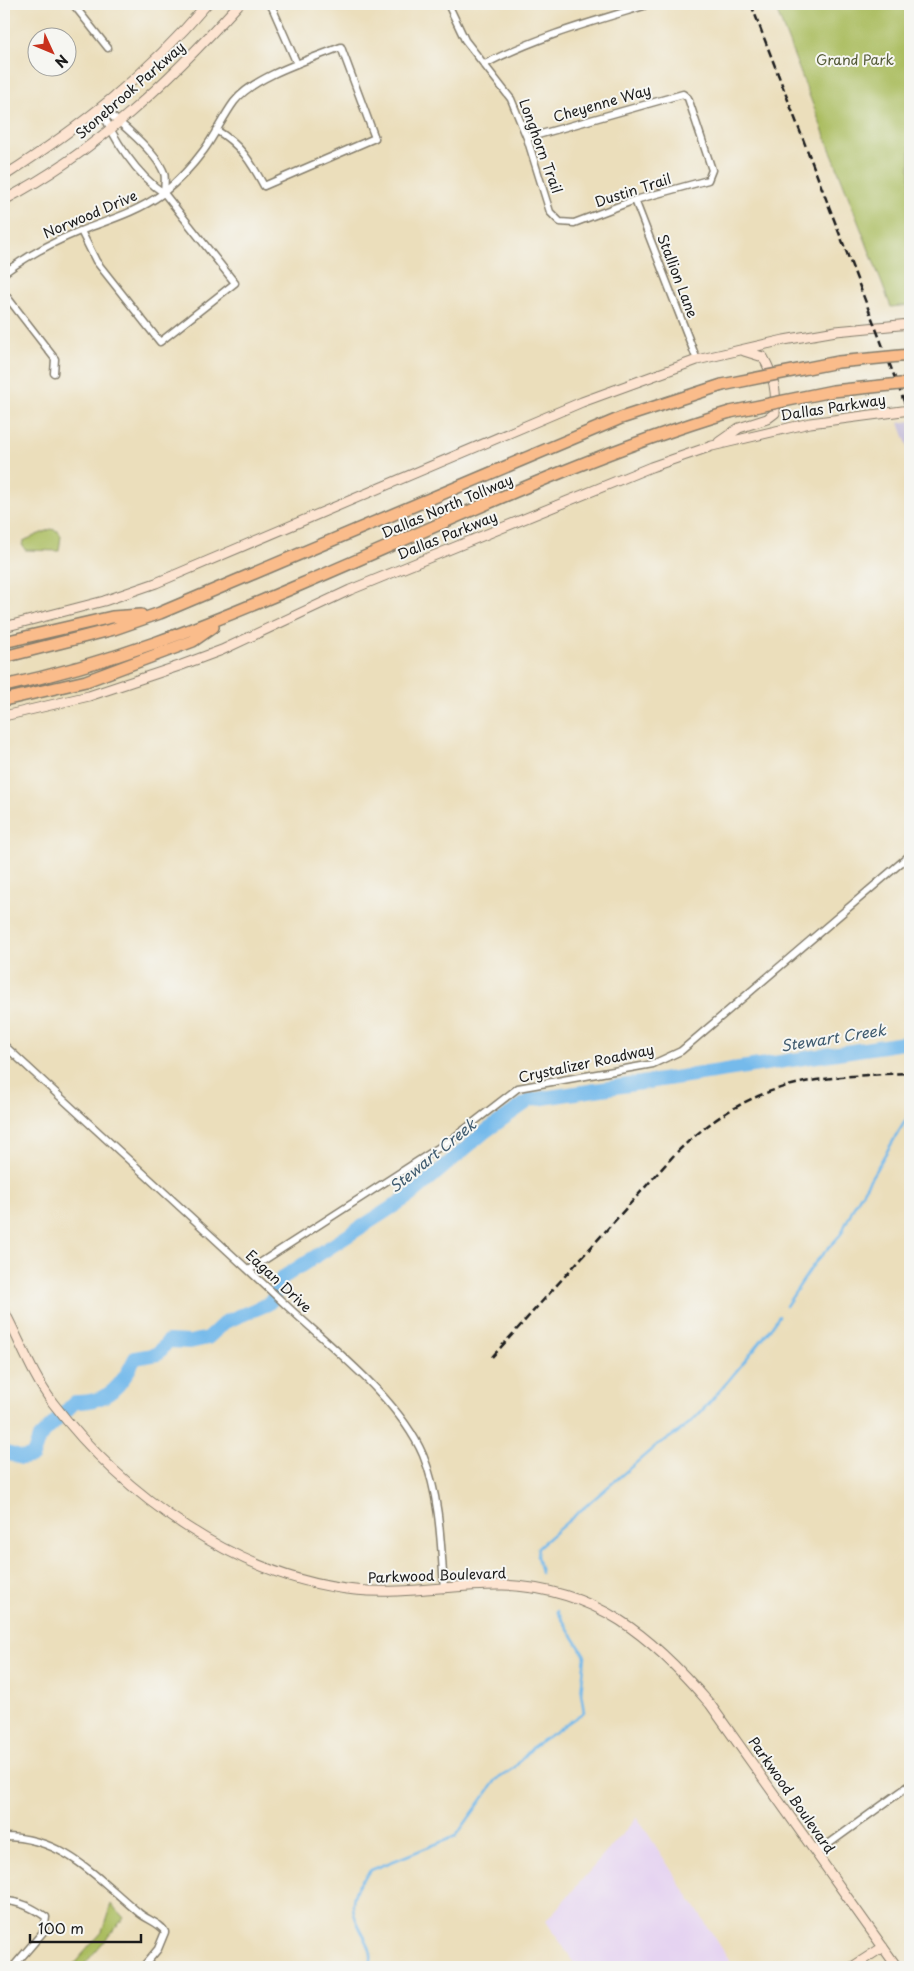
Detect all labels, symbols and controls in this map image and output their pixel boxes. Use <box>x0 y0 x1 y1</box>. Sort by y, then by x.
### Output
north arrow <box>28 28 78 78</box>
street label: Stonebrook Parkway <box>70 36 190 144</box>
park label: Grand Park <box>816 49 894 70</box>
text: N <box>50 50 73 73</box>
street label: Cheyenne Way <box>551 79 653 127</box>
street label: Longhorn Trail <box>514 96 568 196</box>
street label: Dustin Trail <box>592 168 674 212</box>
street label: Norwood Drive <box>40 185 140 243</box>
street label: Stallion Lane <box>652 231 704 321</box>
street label: Dallas Parkway <box>779 388 887 426</box>
street label: Dallas North Tollway <box>378 469 516 543</box>
street label: Dallas Parkway <box>394 505 500 565</box>
water label: Stewart Creek <box>779 1017 888 1057</box>
street label: Crystalizer Roadway <box>516 1038 656 1088</box>
water label: Stewart Creek <box>383 1112 481 1197</box>
street label: Eagan Drive <box>241 1245 317 1317</box>
street label: Parkwood Boulevard <box>367 1562 507 1588</box>
street label: Parkwood Boulevard <box>744 1732 841 1858</box>
scale bar <box>30 1911 141 1943</box>
text: 100 m <box>38 1916 84 1939</box>

